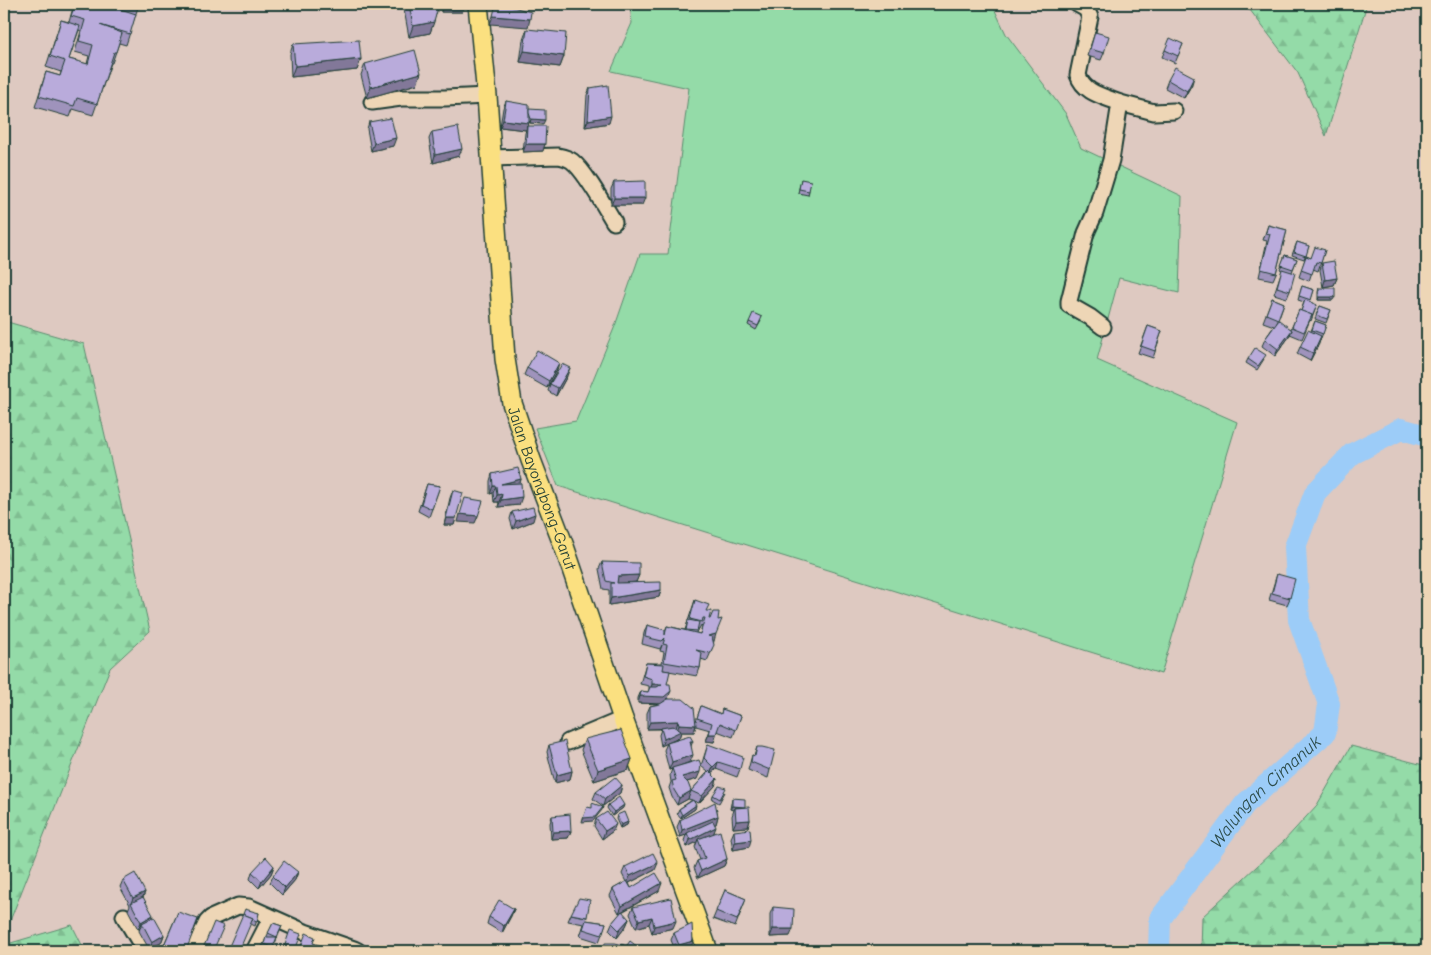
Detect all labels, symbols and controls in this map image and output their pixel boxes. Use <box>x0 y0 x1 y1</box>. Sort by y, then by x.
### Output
street label: Jalan Bayongbong-Garut <box>504 405 580 573</box>
water label: Walungan Cimanuk <box>1206 731 1326 852</box>

